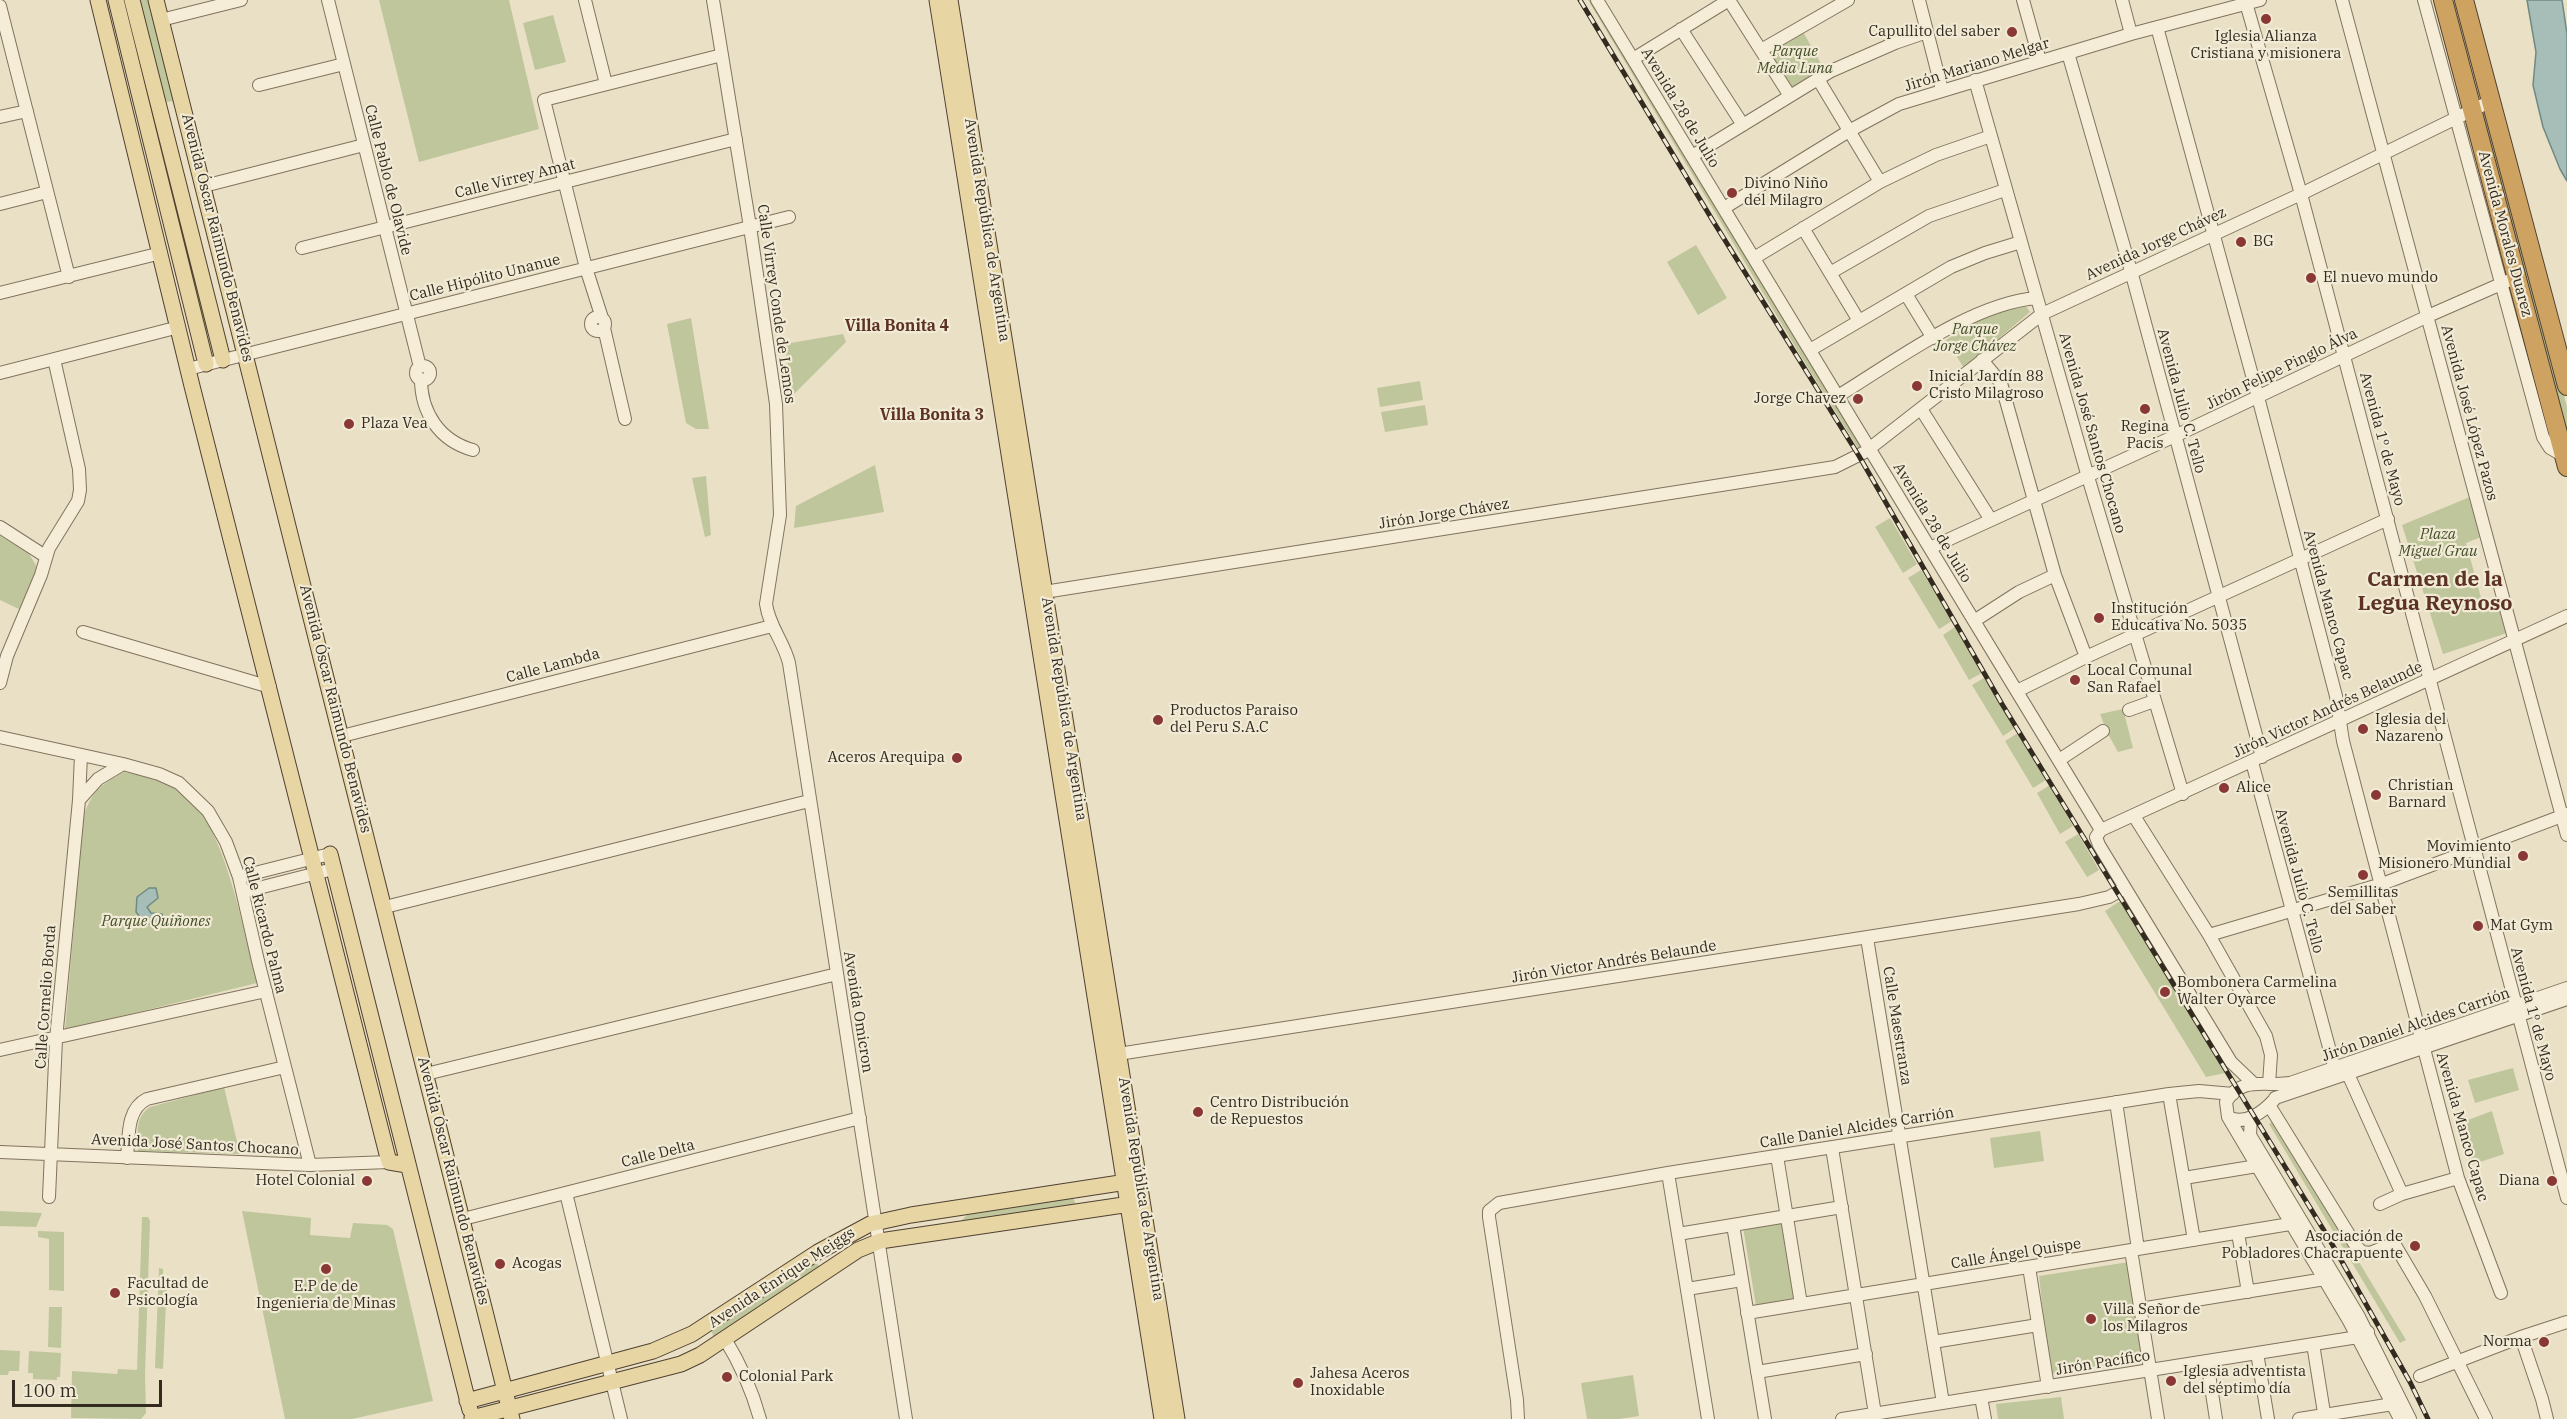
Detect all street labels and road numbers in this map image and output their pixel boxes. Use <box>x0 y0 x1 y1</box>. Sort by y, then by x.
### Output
street label: Jirón Mariano Melgar <box>1902 34 2052 96</box>
street label: Avenida 28 de Julio <box>1637 45 1723 171</box>
street label: Calle Pablo de Olavide <box>361 103 415 257</box>
street label: Avenida Óscar Raimundo Benavides <box>177 112 257 364</box>
street label: Avenida República de Argentina <box>960 117 1014 343</box>
street label: Avenida Morales Duarez <box>2474 149 2536 319</box>
street label: Calle Virrey Amat <box>453 155 577 203</box>
street label: Calle Virrey Conde de Lemos <box>753 203 799 405</box>
street label: Avenida Jorge Chávez <box>2083 204 2229 284</box>
street label: Calle Hipólito Unanue <box>408 251 562 305</box>
street label: Avenida José López Pazos <box>2437 323 2501 503</box>
street label: Jirón Felipe Pinglo Álva <box>2204 325 2360 413</box>
street label: Avenida Julio C. Tello <box>2153 327 2209 475</box>
street label: Avenida José Santos Chocano <box>2055 331 2129 535</box>
street label: Avenida 1º de Mayo <box>2356 370 2408 508</box>
street label: Avenida 28 de Julio <box>1889 460 1975 586</box>
street label: Jirón Jorge Chávez <box>1378 495 1510 533</box>
street label: Avenida Manco Capac <box>2299 528 2357 682</box>
street label: Avenida Óscar Raimundo Benavides <box>295 583 375 835</box>
street label: Avenida República de Argentina <box>1037 596 1091 822</box>
street label: Calle Lambda <box>504 645 602 687</box>
street label: Jirón Victor Andrés Belaunde <box>2230 658 2426 762</box>
street label: Avenida Julio C. Tello <box>2271 807 2327 955</box>
street label: Calle Ricardo Palma <box>238 854 290 996</box>
street label: Calle Cornelio Borda <box>32 924 60 1070</box>
street label: Jirón Victor Andrés Belaunde <box>1510 937 1718 987</box>
street label: Avenida 1º de Mayo <box>2507 945 2559 1083</box>
street label: Avenida Omicron <box>839 950 877 1074</box>
street label: Calle Maestranza <box>1879 965 1915 1087</box>
street label: Jirón Daniel Alcides Carrión <box>2320 984 2512 1066</box>
street label: Avenida Manco Capac <box>2432 1050 2492 1204</box>
street label: Avenida Óscar Raimundo Benavides <box>413 1055 493 1307</box>
street label: Avenida República de Argentina <box>1114 1076 1168 1302</box>
street label: Calle Daniel Alcides Carrión <box>1759 1104 1955 1152</box>
street label: Avenida José Santos Chocano <box>91 1131 299 1159</box>
street label: Calle Delta <box>619 1136 697 1172</box>
street label: Avenida Enrique Meiggs <box>705 1224 859 1332</box>
street label: Calle Ángel Quispe <box>1950 1235 2082 1273</box>
street label: Jirón Pacífico <box>2055 1347 2151 1379</box>

